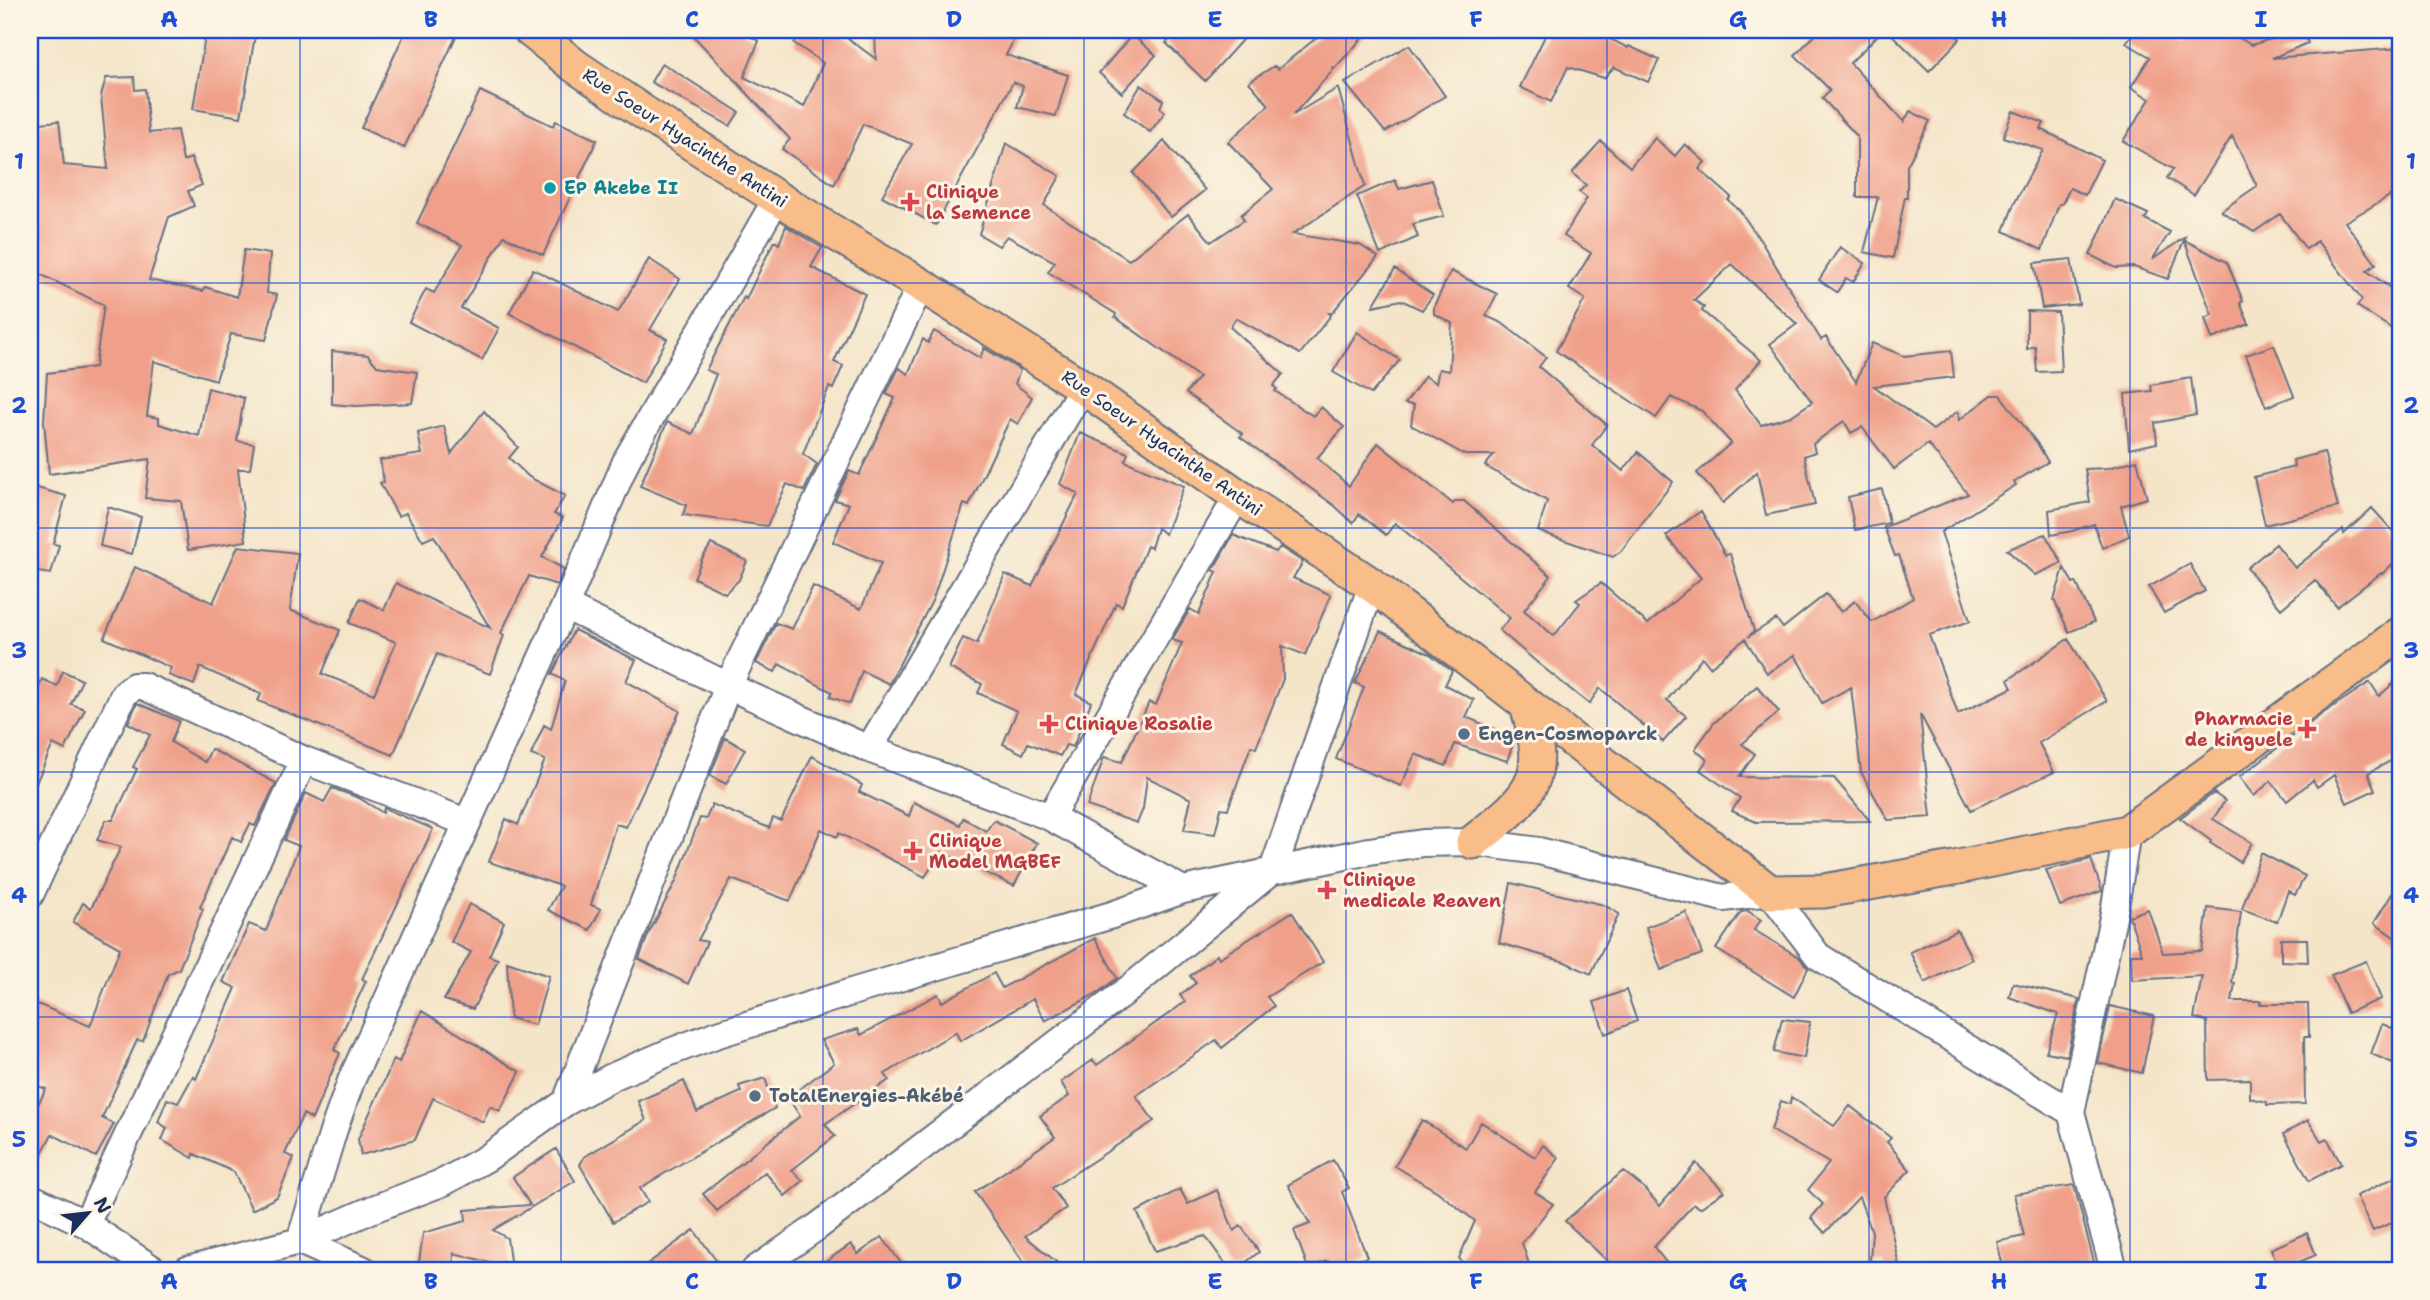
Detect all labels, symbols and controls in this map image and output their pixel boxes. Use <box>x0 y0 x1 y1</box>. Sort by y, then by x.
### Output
text: A <box>160 4 178 34</box>
text: B <box>424 4 438 34</box>
text: C <box>685 4 699 34</box>
text: D <box>946 4 962 34</box>
text: E <box>1207 4 1223 34</box>
text: F <box>1469 4 1483 34</box>
text: G <box>1729 4 1748 34</box>
text: H <box>1991 4 2007 34</box>
text: I <box>2255 4 2268 34</box>
street label: Rue Soeur Hyacinthe Antini <box>578 63 792 213</box>
text: 1 <box>14 146 24 176</box>
text: 1 <box>2406 146 2416 176</box>
place label: EP Akebe II <box>564 176 678 200</box>
marker: EP Akebe II <box>542 180 558 196</box>
place label: Clinique la Semence <box>926 180 1031 225</box>
marker: Clinique la Semence <box>900 192 920 212</box>
street label: Rue Soeur Hyacinthe Antini <box>1057 364 1267 522</box>
text: 2 <box>11 390 27 420</box>
text: 2 <box>2403 390 2419 420</box>
text: 3 <box>11 635 27 665</box>
text: 3 <box>2403 635 2419 665</box>
place label: Pharmacie de kinguele <box>2185 707 2293 752</box>
place label: Clinique Rosalie <box>1065 712 1213 736</box>
marker: Clinique Rosalie <box>1039 714 1059 734</box>
marker: Pharmacie de kinguele <box>2299 721 2315 737</box>
place label: Engen-Cosmoparck <box>1478 722 1657 746</box>
marker: Engen-Cosmoparck <box>1456 726 1472 742</box>
place label: Clinique Model MGBEF <box>929 829 1061 874</box>
marker: Clinique Model MGBEF <box>903 841 923 861</box>
place label: Clinique medicale Reaven <box>1343 868 1501 913</box>
text: 4 <box>11 880 27 910</box>
marker: Clinique medicale Reaven <box>1317 880 1337 900</box>
text: 4 <box>2403 880 2419 910</box>
place label: TotalEnergies-Akébé <box>769 1084 964 1108</box>
marker: TotalEnergies-Akébé <box>747 1088 763 1104</box>
text: 5 <box>12 1124 26 1154</box>
text: 5 <box>2404 1124 2418 1154</box>
north arrow <box>52 1178 122 1248</box>
text: N <box>88 1193 117 1218</box>
text: A <box>160 1266 178 1296</box>
text: B <box>424 1266 438 1296</box>
text: C <box>685 1266 699 1296</box>
text: D <box>946 1266 962 1296</box>
text: E <box>1207 1266 1223 1296</box>
text: F <box>1469 1266 1483 1296</box>
text: G <box>1729 1266 1748 1296</box>
text: H <box>1991 1266 2007 1296</box>
text: I <box>2255 1266 2268 1296</box>

